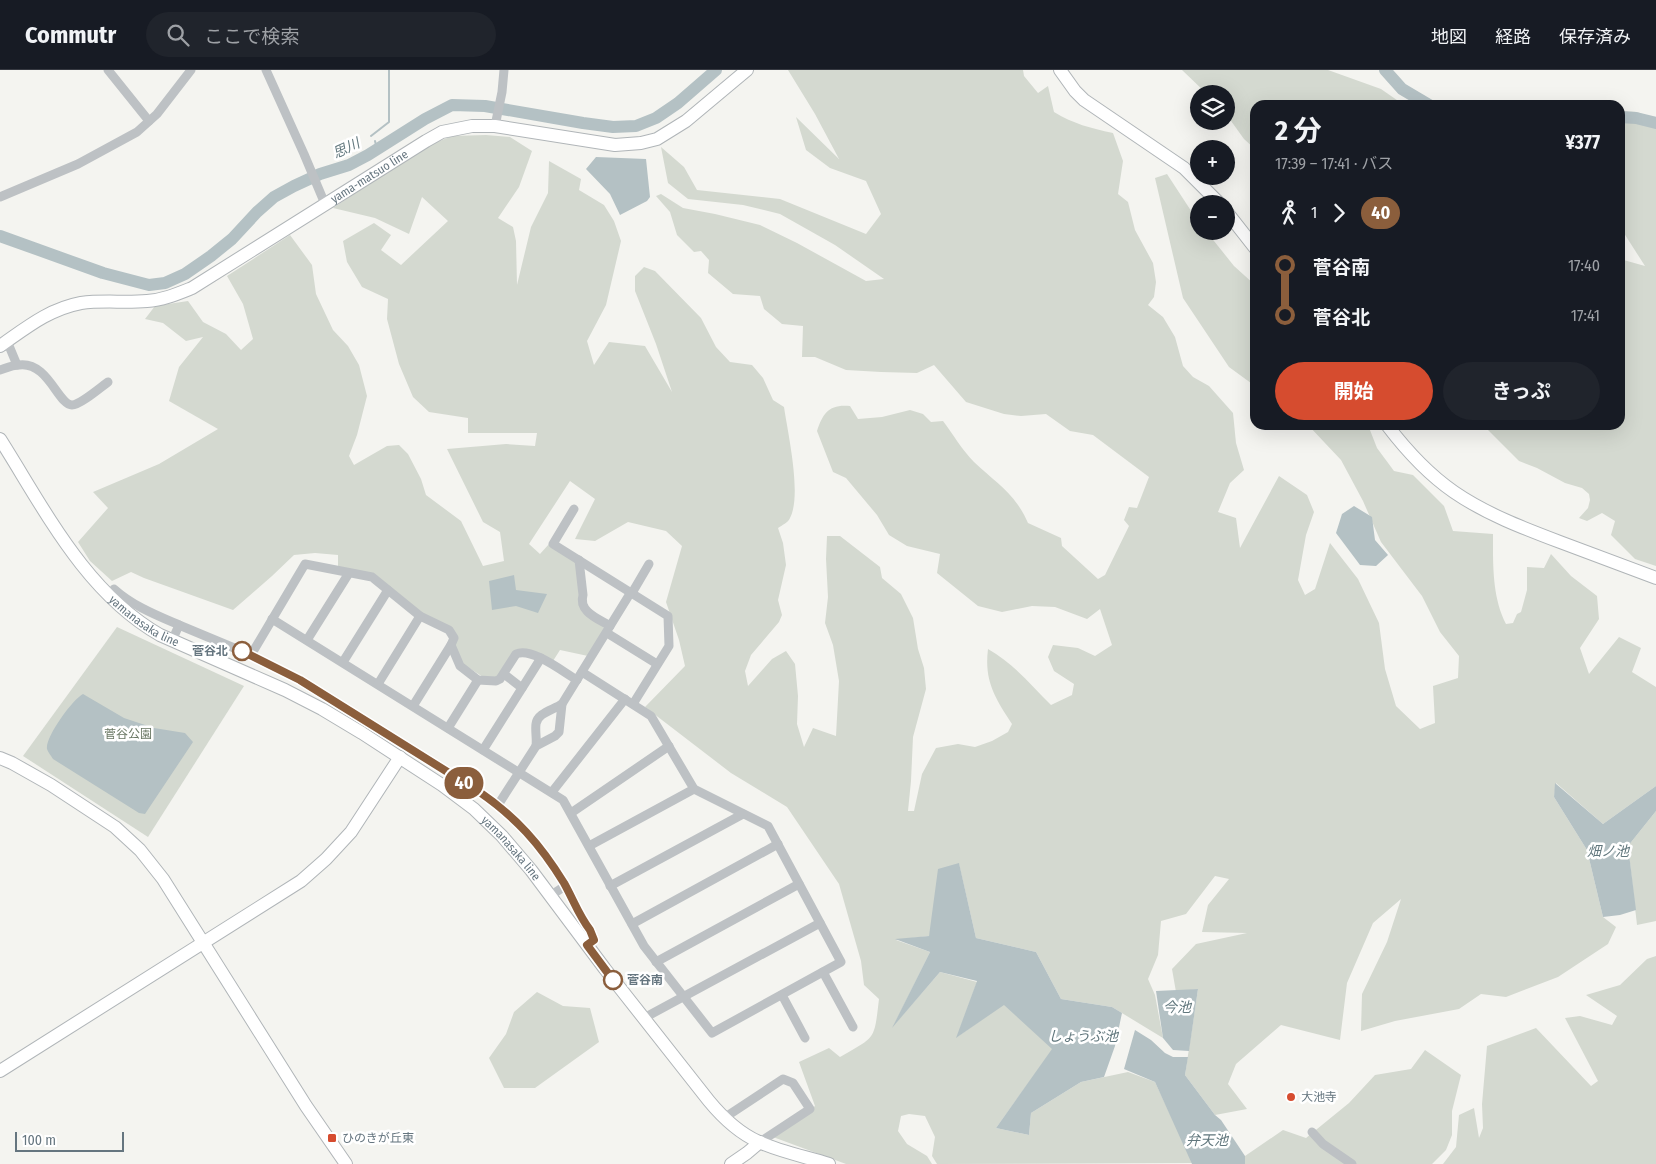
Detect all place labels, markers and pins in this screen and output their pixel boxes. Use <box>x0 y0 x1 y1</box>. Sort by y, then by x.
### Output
marker: 菅谷北 <box>232 641 252 661</box>
place label: 菅谷北 <box>192 644 228 658</box>
marker: 菅谷南 <box>603 970 623 990</box>
place label: 菅谷南 <box>627 973 663 987</box>
place label: 大池寺 <box>1301 1090 1337 1104</box>
marker: 大池寺 <box>1285 1091 1297 1103</box>
place label: ひのきが丘東 <box>342 1131 414 1145</box>
marker: ひのきが丘東 <box>326 1132 338 1144</box>

